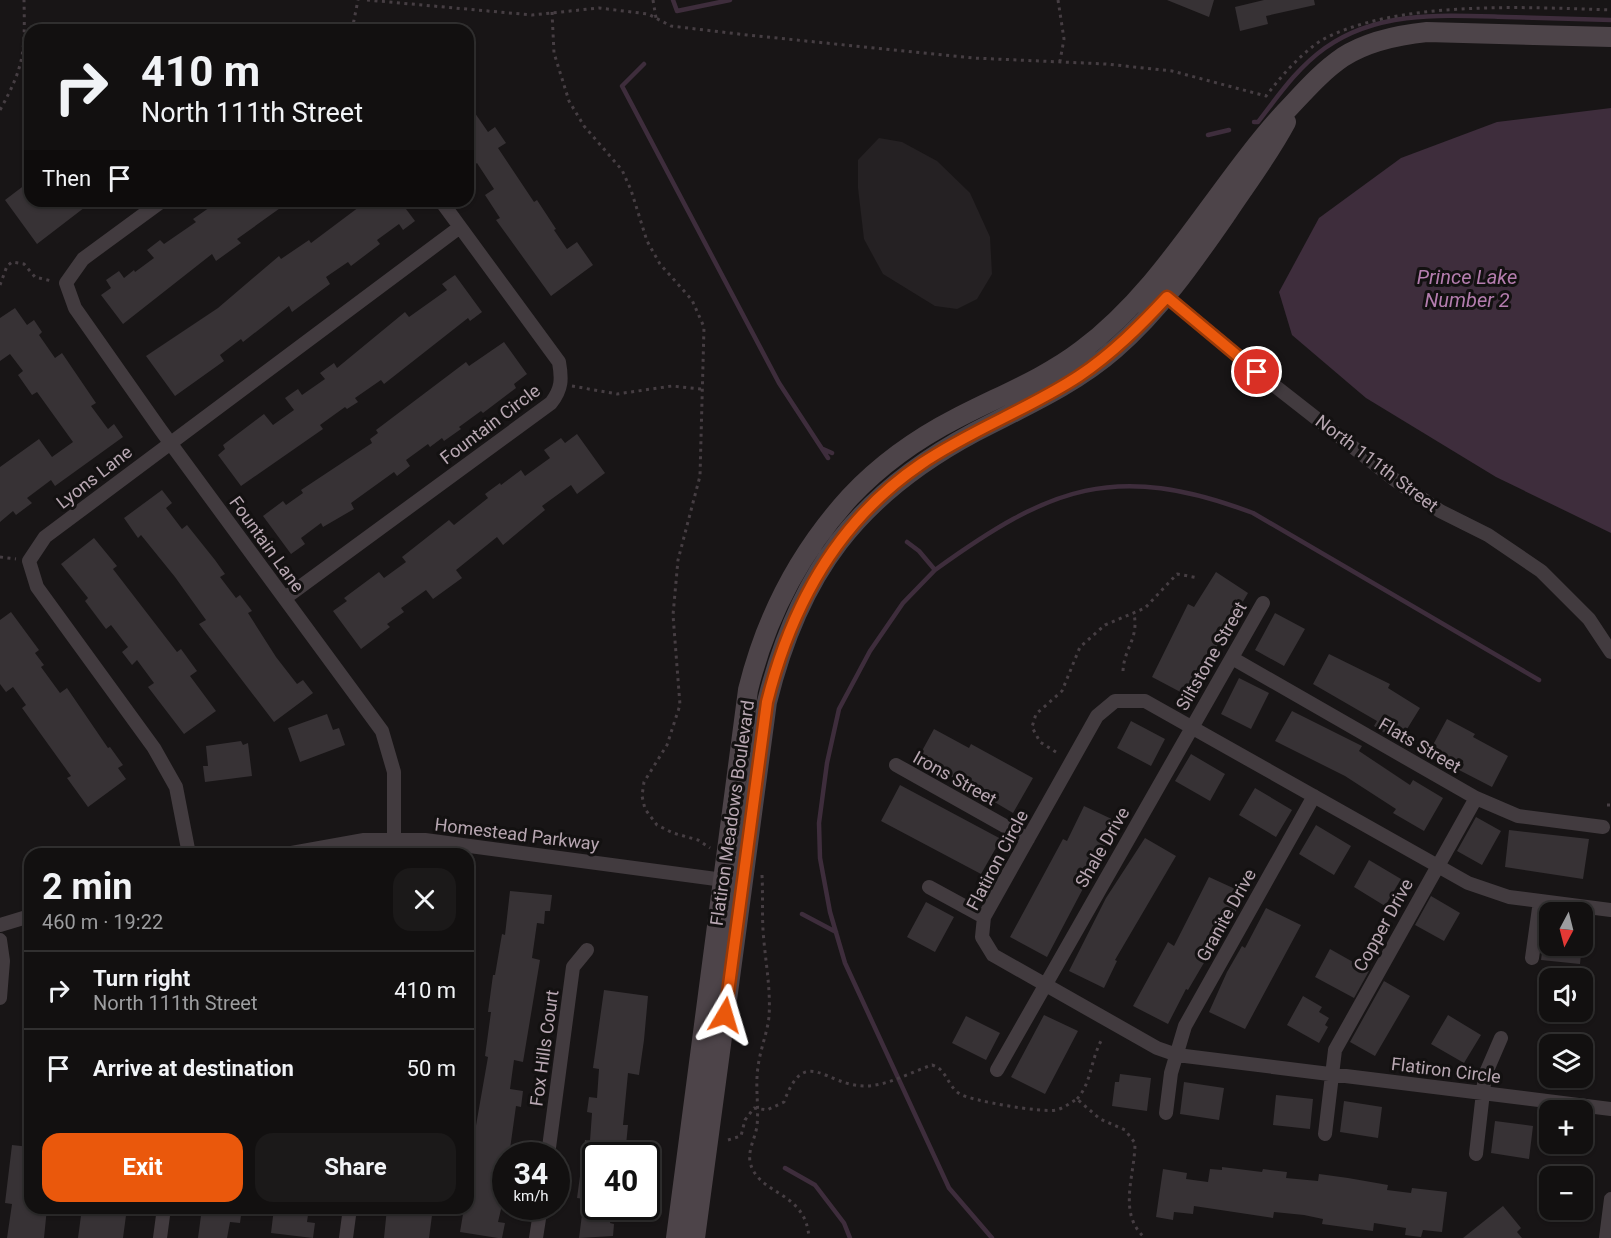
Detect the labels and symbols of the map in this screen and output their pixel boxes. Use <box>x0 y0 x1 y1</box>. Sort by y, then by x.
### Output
water label: Prince Lake Number 2 <box>1417 265 1517 312</box>
pin <box>1231 346 1282 397</box>
street label: Fountain Circle <box>436 380 544 468</box>
street label: North 111th Street <box>1312 410 1443 516</box>
street label: Lyons Lane <box>52 441 136 513</box>
street label: Fountain Lane <box>225 492 309 596</box>
street label: Siltstone Street <box>1171 598 1251 714</box>
street label: Flatiron Meadows Boulevard <box>706 699 758 927</box>
street label: Flats Street <box>1375 713 1465 777</box>
street label: Irons Street <box>910 746 1001 810</box>
street label: Shale Drive <box>1071 803 1133 891</box>
street label: Flatiron Circle <box>962 806 1032 914</box>
street label: Homestead Parkway <box>434 813 601 855</box>
street label: Granite Drive <box>1192 865 1260 965</box>
street label: Copper Drive <box>1349 875 1417 975</box>
north arrow <box>1539 902 1593 956</box>
position arrow <box>693 983 757 1047</box>
street label: Fox Hills Court <box>525 988 563 1108</box>
street label: Flatiron Circle <box>1390 1053 1502 1087</box>
speed limit sign: 40 <box>582 1142 660 1220</box>

